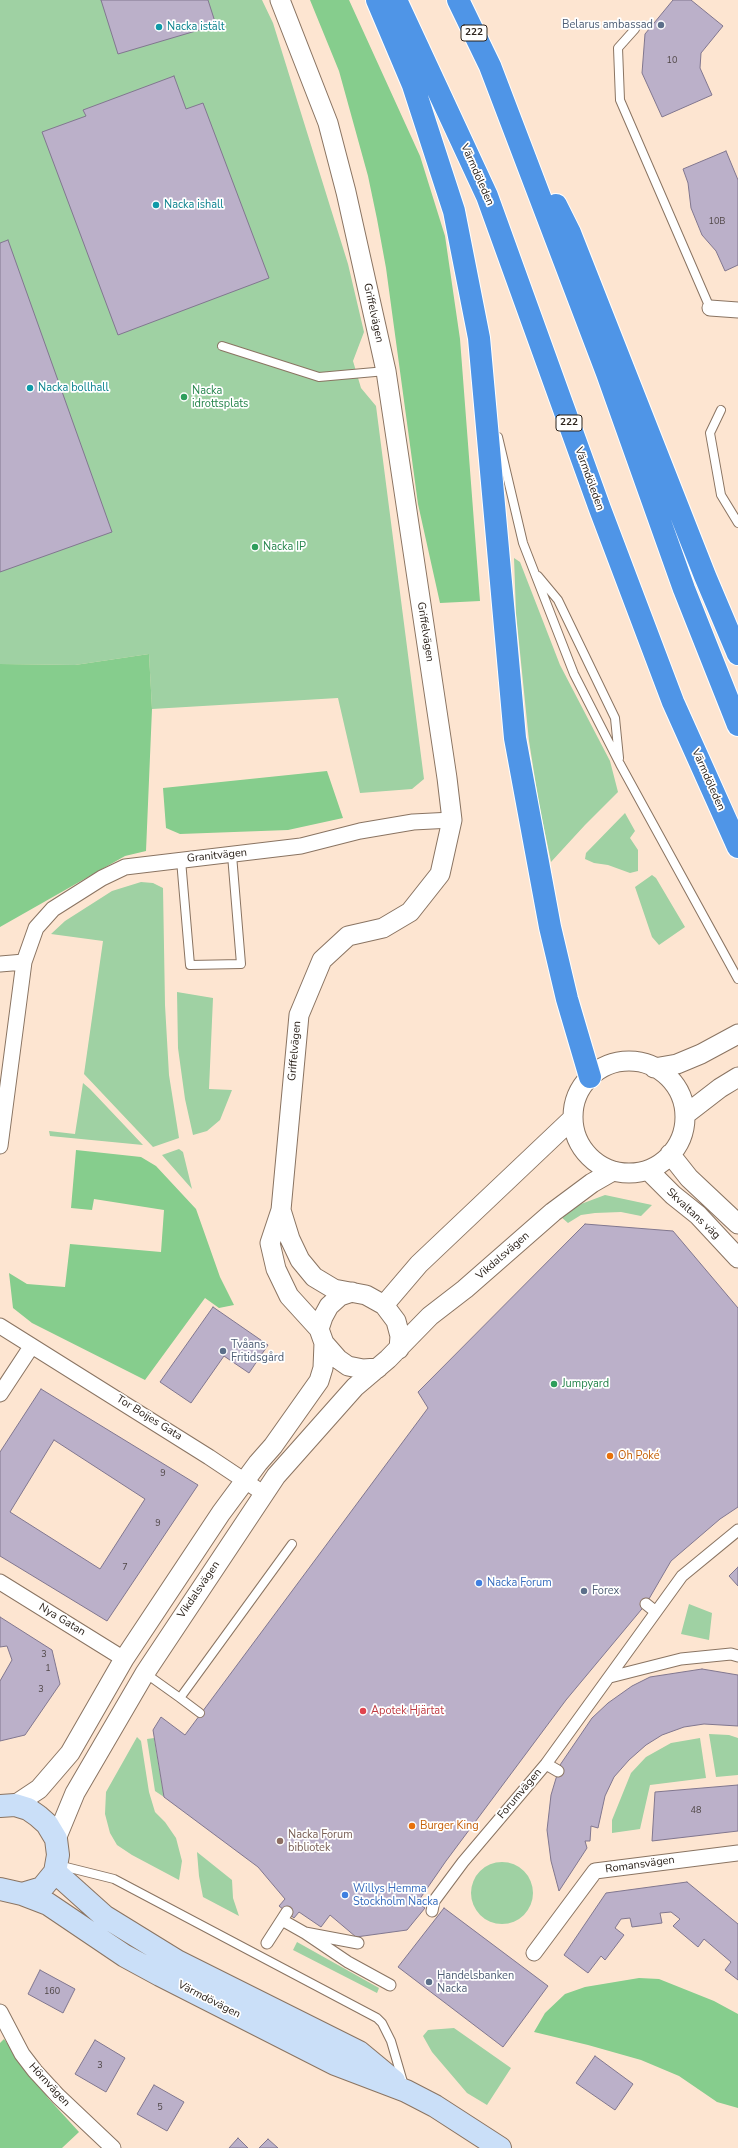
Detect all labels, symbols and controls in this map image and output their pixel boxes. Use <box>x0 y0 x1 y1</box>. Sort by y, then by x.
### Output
place label: Belarus ambassad <box>562 18 653 32</box>
place label: Nacka istält <box>167 20 225 34</box>
marker: Belarus ambassad <box>656 20 666 30</box>
marker: Nacka istält <box>154 22 164 32</box>
road number: 222 <box>461 25 487 41</box>
house number: 10 <box>667 56 677 66</box>
street label: Värmdöleden <box>458 142 496 208</box>
place label: Nacka ishall <box>164 198 224 212</box>
marker: Nacka ishall <box>151 200 161 210</box>
house number: 10B <box>709 217 725 227</box>
street label: Griffelvägen <box>360 282 386 344</box>
place label: Nacka bollhall <box>38 381 109 395</box>
marker: Nacka bollhall <box>25 383 35 393</box>
place label: Nacka idrottsplats <box>192 384 248 410</box>
marker: Nacka idrottsplats <box>179 392 189 402</box>
road number: 222 <box>556 415 582 431</box>
street label: Värmdöleden <box>571 446 607 512</box>
place label: Nacka IP <box>263 540 306 554</box>
marker: Nacka IP <box>250 542 260 552</box>
street label: Griffelvägen <box>414 601 436 663</box>
street label: Värmdöleden <box>689 747 727 813</box>
street label: Granitvägen <box>186 846 248 866</box>
street label: Griffelvägen <box>286 1020 304 1082</box>
street label: Skvaltans väg <box>663 1186 723 1242</box>
street label: Vikdalsvägen <box>474 1229 532 1283</box>
place label: Tvåans Fritidsgård <box>231 1338 284 1364</box>
marker: Tvåans Fritidsgård <box>218 1346 228 1356</box>
place label: Jumpyard <box>562 1377 609 1391</box>
marker: Jumpyard <box>549 1379 559 1389</box>
street label: Tor Boijes Gata <box>114 1393 184 1443</box>
place label: Oh Poké <box>618 1449 660 1463</box>
marker: Oh Poké <box>605 1451 615 1461</box>
house number: 9 <box>160 1469 166 1479</box>
house number: 9 <box>155 1519 161 1529</box>
street label: Vikdalsvägen <box>175 1559 223 1621</box>
house number: 7 <box>122 1563 128 1573</box>
place label: Nacka Forum <box>487 1576 552 1590</box>
marker: Nacka Forum <box>474 1578 484 1588</box>
place label: Forex <box>592 1584 619 1598</box>
marker: Forex <box>579 1586 589 1596</box>
street label: Nya Gatan <box>36 1601 88 1639</box>
house number: 3 <box>41 1650 47 1660</box>
house number: 1 <box>45 1664 51 1674</box>
house number: 3 <box>38 1685 44 1695</box>
place label: Apotek Hjärtat <box>371 1704 444 1718</box>
marker: Apotek Hjärtat <box>358 1706 368 1716</box>
street label: Forumvägen <box>495 1766 545 1822</box>
house number: 48 <box>691 1806 701 1816</box>
place label: Burger King <box>420 1819 479 1833</box>
marker: Burger King <box>407 1821 417 1831</box>
place label: Nacka Forum bibliotek <box>288 1828 353 1854</box>
marker: Nacka Forum bibliotek <box>275 1836 285 1846</box>
street label: Romansvägen <box>604 1854 676 1876</box>
place label: Willys Hemma Stockholm Nacka <box>353 1882 438 1908</box>
marker: Willys Hemma Stockholm Nacka <box>340 1890 350 1900</box>
place label: Handelsbanken Nacka <box>437 1969 514 1995</box>
marker: Handelsbanken Nacka <box>424 1977 434 1987</box>
street label: Värmdövägen <box>175 1979 243 2021</box>
house number: 160 <box>44 1987 60 1997</box>
street label: Hörnvägen <box>26 2061 72 2109</box>
house number: 3 <box>97 2061 103 2071</box>
house number: 5 <box>157 2103 163 2113</box>

